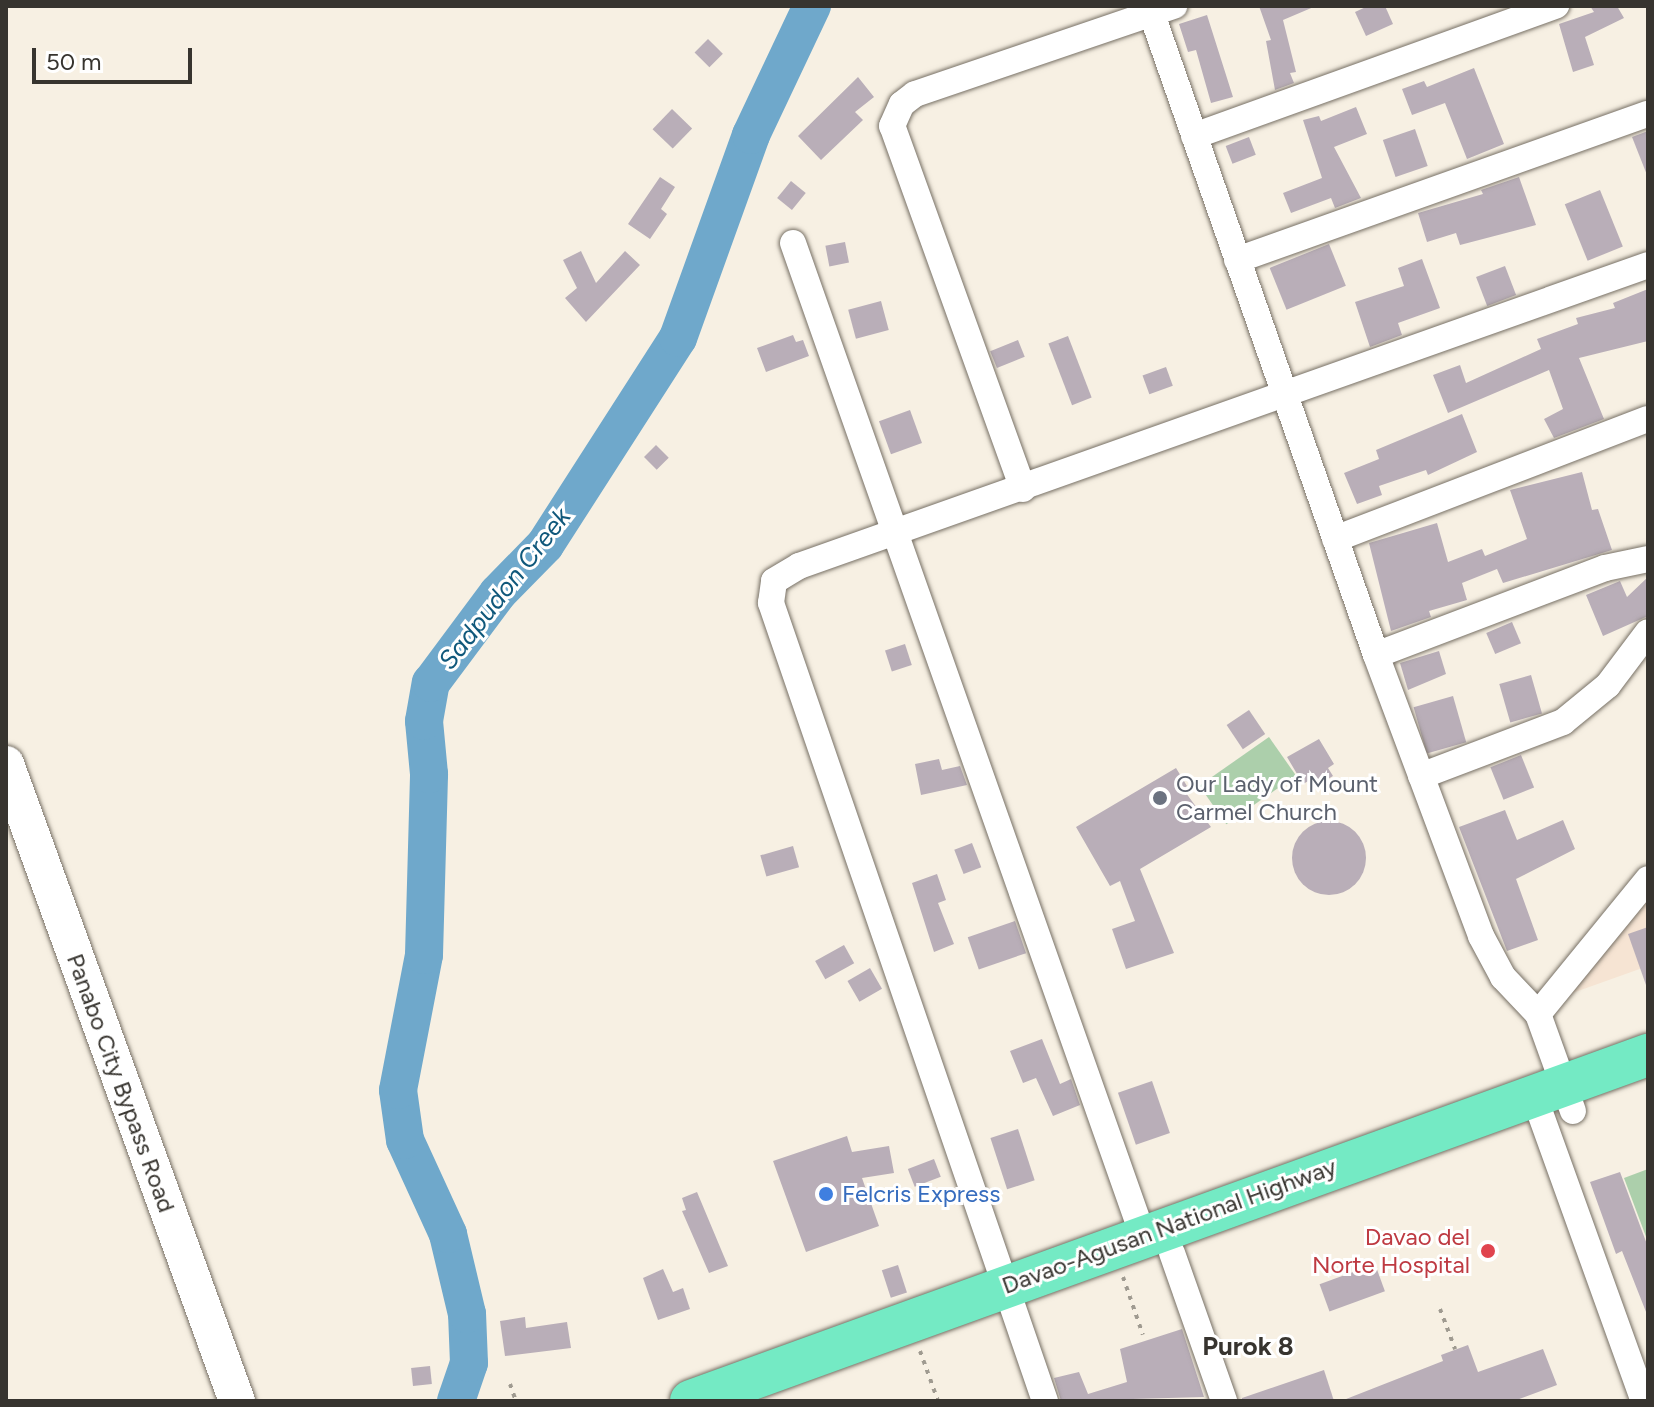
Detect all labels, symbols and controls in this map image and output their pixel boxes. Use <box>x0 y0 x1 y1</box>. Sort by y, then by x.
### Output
scale bar <box>36 32 196 82</box>
text: 50 m <box>46 47 102 76</box>
water label: Sadpudon Creek <box>432 502 578 676</box>
place label: Our Lady of Mount Carmel Church <box>1176 770 1378 826</box>
marker: Our Lady of Mount Carmel Church <box>1151 789 1169 807</box>
street label: Panabo City Bypass Road <box>61 950 181 1216</box>
street label: Davao-Agusan National Highway <box>998 1152 1340 1300</box>
place label: Felcris Express <box>842 1180 1000 1208</box>
marker: Felcris Express <box>817 1185 835 1203</box>
place label: Davao del Norte Hospital <box>1312 1223 1470 1279</box>
marker: Davao del Norte Hospital <box>1477 1240 1499 1262</box>
district label: Purok 8 <box>1202 1331 1294 1363</box>

